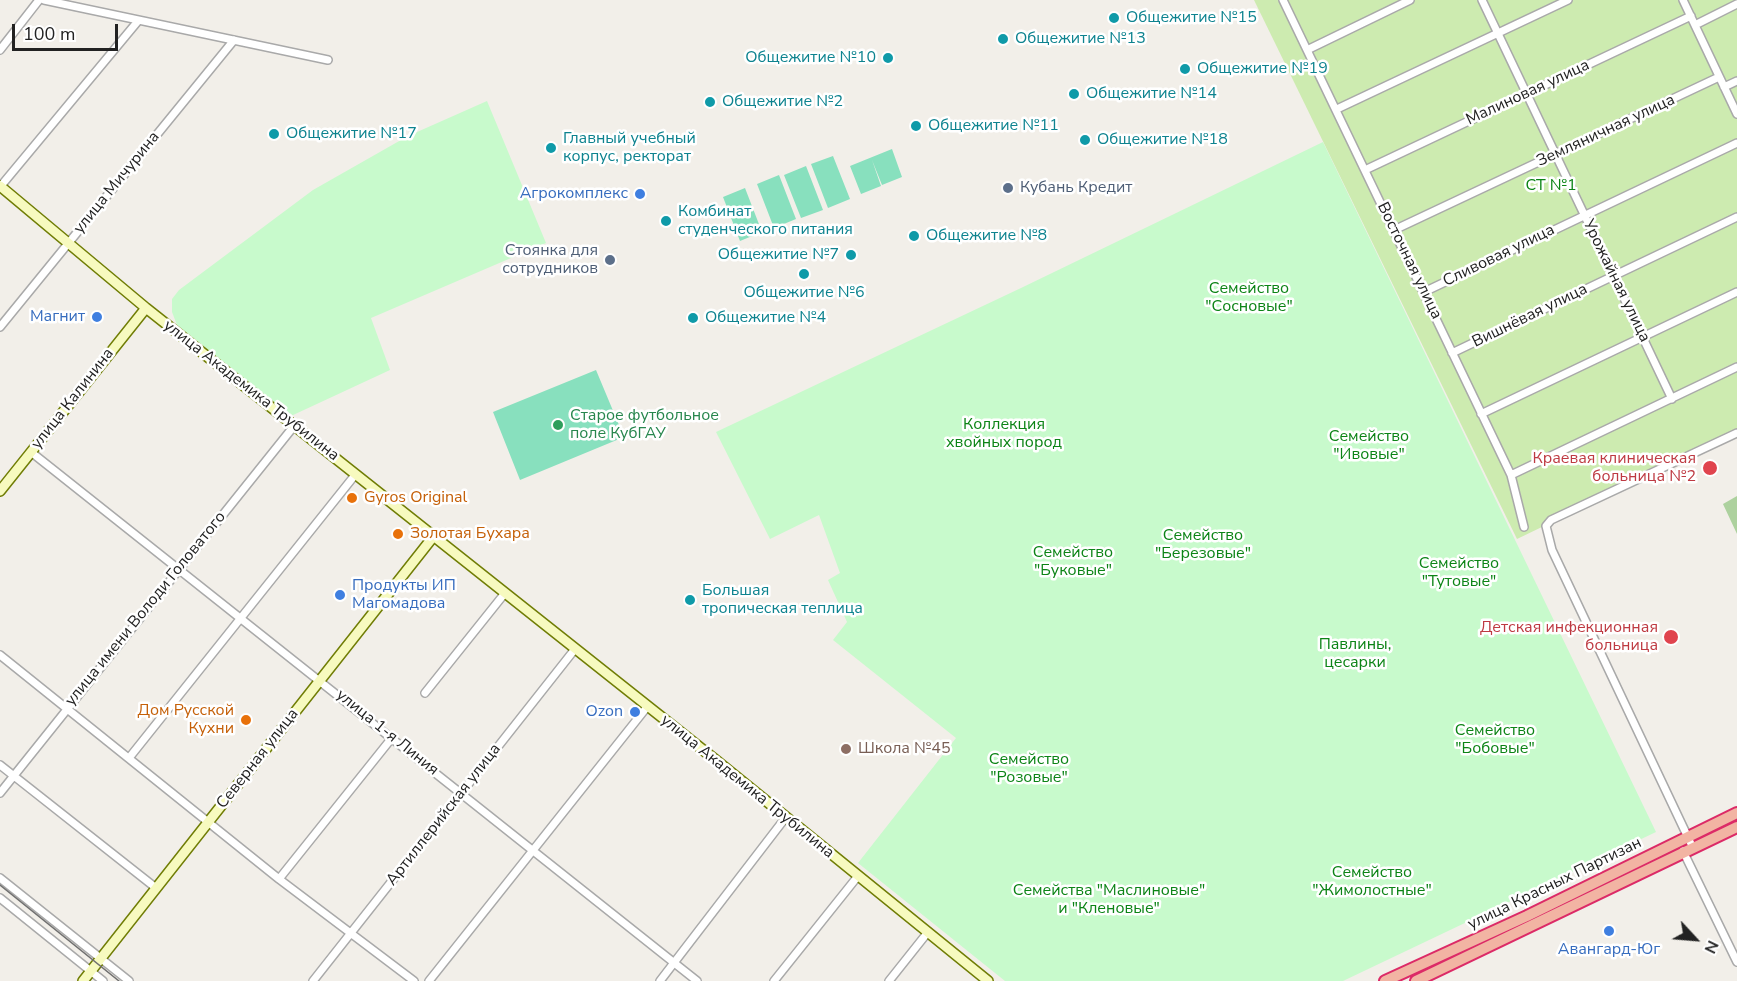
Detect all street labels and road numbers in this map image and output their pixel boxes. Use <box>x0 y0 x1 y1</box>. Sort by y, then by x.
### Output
street label: Малиновая улица <box>1463 56 1593 130</box>
street label: Земляничная улица <box>1534 91 1678 171</box>
street label: улица Мичурина <box>70 128 164 238</box>
street label: Восточная улица <box>1372 199 1446 323</box>
street label: Урожайная улица <box>1578 217 1654 345</box>
street label: Сливовая улица <box>1440 221 1558 291</box>
street label: Вишнёвая улица <box>1469 280 1591 352</box>
street label: улица Академика Трубилина <box>159 316 343 466</box>
street label: улица Калинина <box>28 345 118 453</box>
street label: улица имени Володи Головатого <box>62 508 230 710</box>
street label: улица 1-я Линия <box>332 686 442 780</box>
street label: Северная улица <box>213 705 303 813</box>
street label: улица Академика Трубилина <box>656 711 838 863</box>
street label: Артиллерийская улица <box>383 740 505 890</box>
street label: улица Красных Партизан <box>1465 833 1645 935</box>

